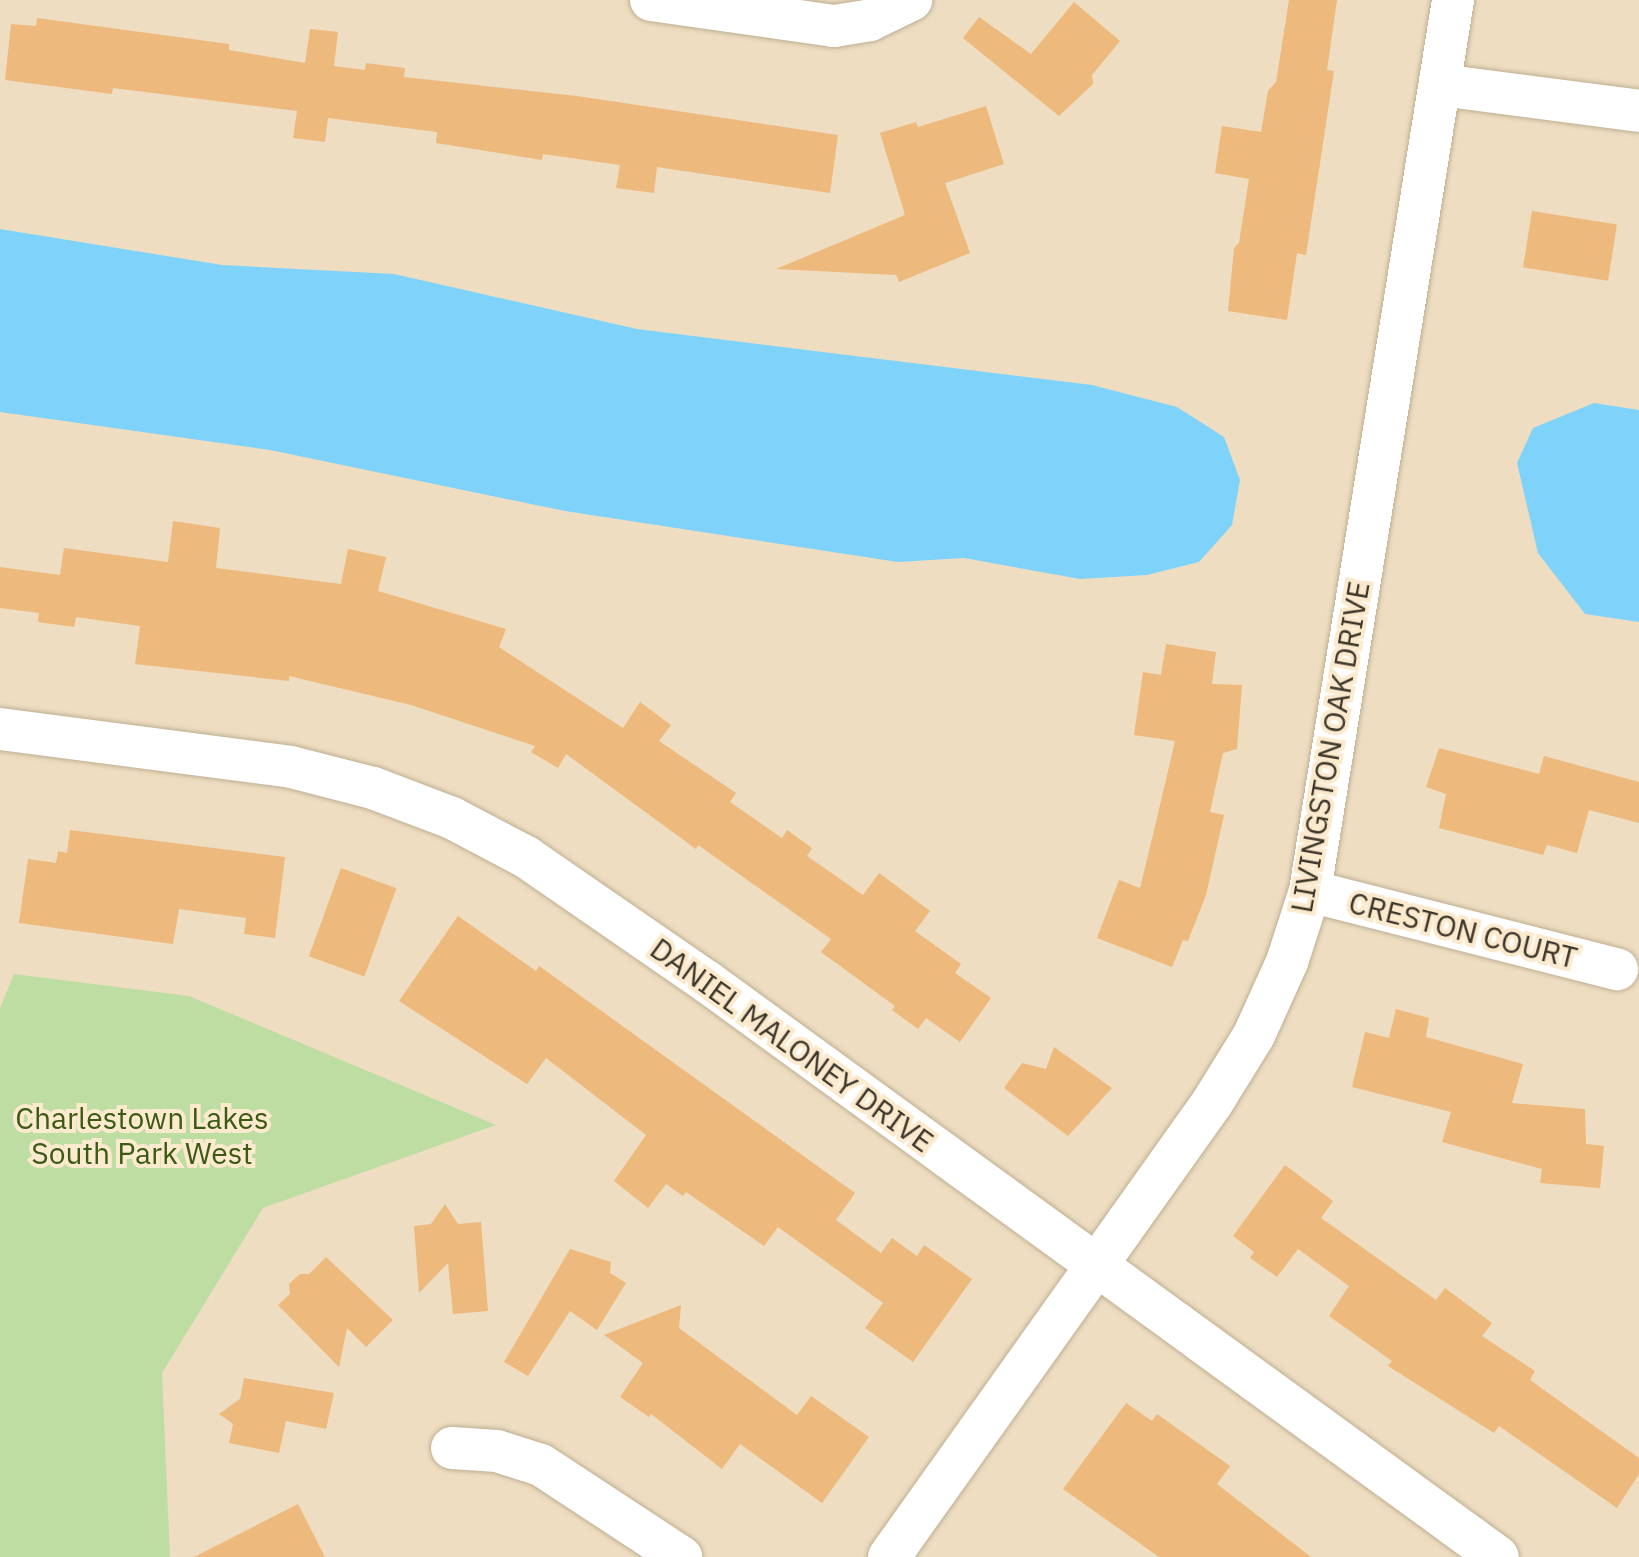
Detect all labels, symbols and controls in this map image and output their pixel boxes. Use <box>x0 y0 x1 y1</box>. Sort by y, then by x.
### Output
street label: LIVINGSTON OAK DRIVE <box>1283 579 1377 915</box>
street label: CRESTON COURT <box>1345 884 1581 976</box>
street label: DANIEL MALONEY DRIVE <box>644 930 940 1160</box>
park label: Charlestown Lakes South Park West <box>15 1100 269 1170</box>

